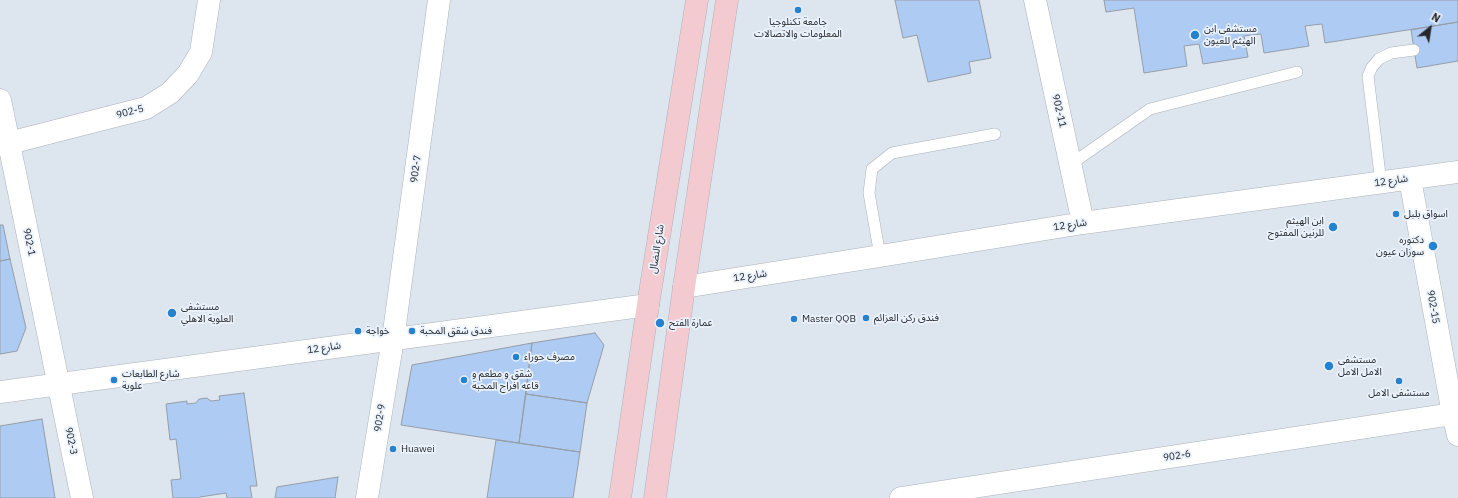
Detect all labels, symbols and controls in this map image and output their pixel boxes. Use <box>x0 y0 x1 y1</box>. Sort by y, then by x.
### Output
marker: جامعة تكنلوجيا المعلومات والاتصالات <box>793 5 803 15</box>
north arrow <box>1410 8 1450 48</box>
text: N <box>1429 10 1443 26</box>
place label: جامعة تكنلوجيا المعلومات والاتصالات <box>754 16 842 40</box>
place label: مستشفى ابن الهيثم للعيون <box>1204 23 1257 46</box>
marker: مستشفى ابن الهيثم للعيون <box>1189 29 1201 41</box>
street label: 902-11 <box>1049 93 1069 129</box>
street label: 902-5 <box>115 103 145 121</box>
street label: 902-7 <box>408 154 424 184</box>
street label: شارع 12 <box>1373 173 1409 189</box>
place label: اسواق بلبل <box>1404 208 1448 220</box>
marker: اسواق بلبل <box>1391 209 1401 219</box>
place label: ابن الهيثم للرنين المفتوح <box>1268 215 1324 238</box>
street label: شارع 12 <box>1052 216 1088 234</box>
marker: ابن الهيثم للرنين المفتوح <box>1327 221 1339 233</box>
street label: شارع النضال <box>647 224 667 274</box>
street label: 902-1 <box>20 227 38 257</box>
place label: دكتوره سوزان عيون <box>1376 234 1424 258</box>
marker: دكتوره سوزان عيون <box>1427 240 1439 252</box>
street label: شارع 12 <box>732 267 768 285</box>
street label: 902-15 <box>1424 289 1442 325</box>
place label: مستشفى العلوية الاهلي <box>181 301 233 324</box>
marker: مستشفى العلوية الاهلي <box>166 307 178 319</box>
place label: فندق ركن العزائم <box>874 312 939 324</box>
place label: Master QQB <box>802 313 856 325</box>
marker: فندق ركن العزائم <box>861 313 871 323</box>
marker: Master QQB <box>789 314 799 324</box>
marker: عمارة الفتح <box>654 317 666 329</box>
place label: عمارة الفتح <box>669 317 713 329</box>
place label: خواجة <box>366 325 390 337</box>
place label: فندق شقق المحبة <box>420 325 492 337</box>
marker: خواجة <box>353 326 363 336</box>
marker: فندق شقق المحبة <box>407 326 417 336</box>
street label: شارع 12 <box>306 340 342 356</box>
place label: مصرف حوراء <box>524 351 575 363</box>
marker: مصرف حوراء <box>511 352 521 362</box>
place label: مستشفى الامل الامل <box>1338 354 1382 378</box>
marker: مستشفى الامل الامل <box>1323 360 1335 372</box>
place label: شارع الطابعات علوية <box>122 368 180 392</box>
place label: شقق و مطعم و قاعه افراح المحبة <box>472 368 539 392</box>
marker: شارع الطابعات علوية <box>109 375 119 385</box>
marker: شقق و مطعم و قاعه افراح المحبة <box>459 375 469 385</box>
marker: مستشفى الامل <box>1394 376 1404 386</box>
place label: مستشفى الامل <box>1368 387 1430 399</box>
street label: 902-9 <box>372 403 388 433</box>
street label: 902-3 <box>62 426 80 456</box>
place label: Huawei <box>401 443 435 455</box>
marker: Huawei <box>388 444 398 454</box>
street label: 902-6 <box>1162 448 1192 464</box>

